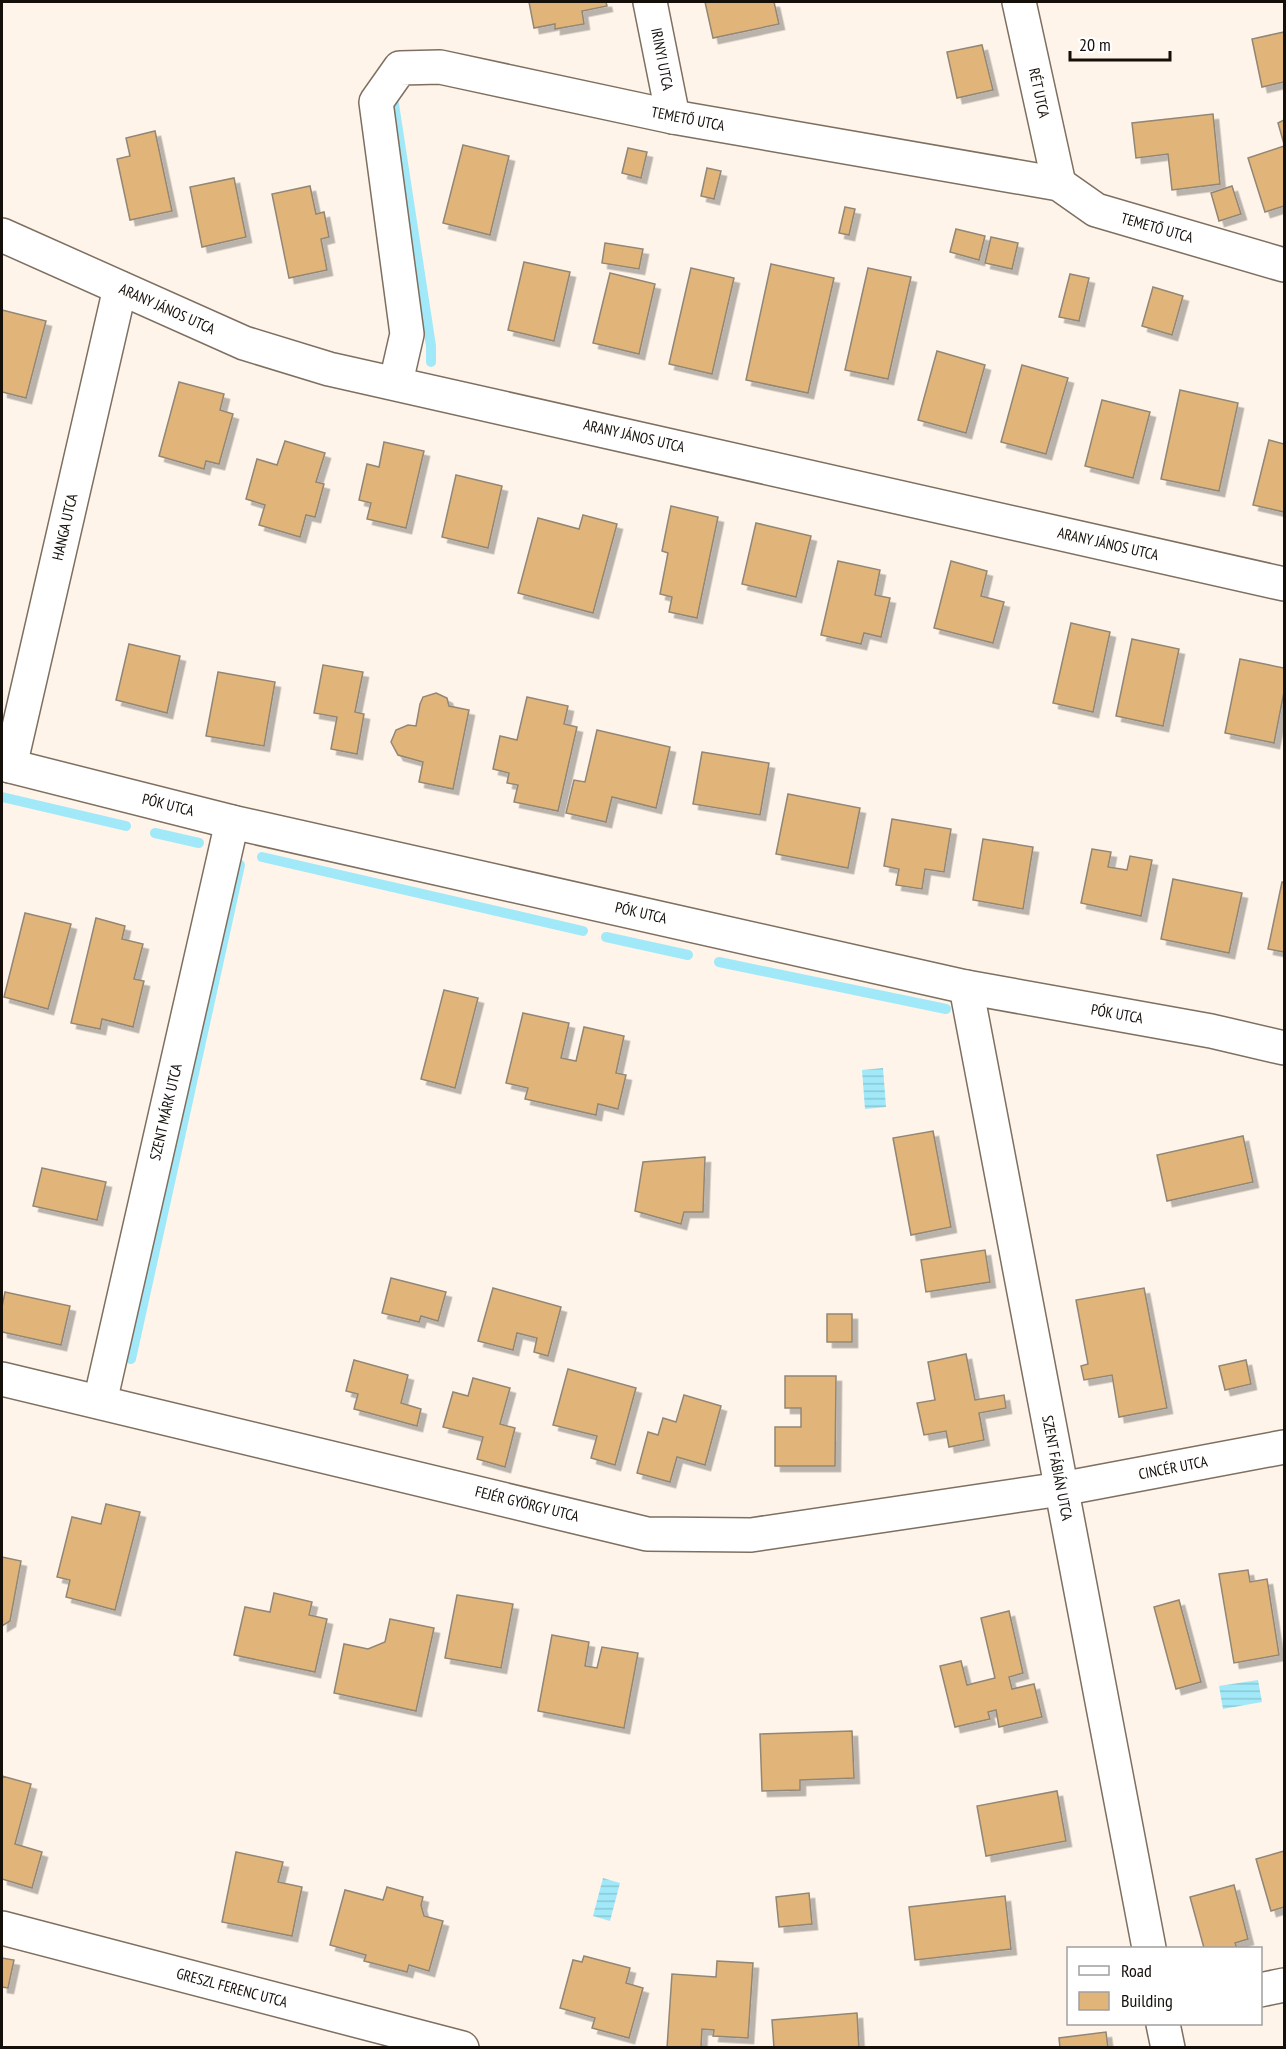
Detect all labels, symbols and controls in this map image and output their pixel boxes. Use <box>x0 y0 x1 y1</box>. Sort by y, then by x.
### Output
scale bar <box>1070 24 1170 62</box>
street label: IRINYI UTCA <box>647 26 678 93</box>
text: 20 m <box>1079 33 1111 56</box>
street label: RÉT UTCA <box>1025 66 1054 120</box>
street label: TEMETŐ UTCA <box>650 102 727 135</box>
street label: TEMETŐ UTCA <box>1119 208 1196 247</box>
street label: ARANY JÁNOS UTCA <box>116 279 219 339</box>
street label: ARANY JÁNOS UTCA <box>582 415 687 457</box>
street label: HANGA UTCA <box>48 491 82 562</box>
street label: ARANY JÁNOS UTCA <box>1056 523 1161 565</box>
street label: PÓK UTCA <box>140 789 197 820</box>
street label: PÓK UTCA <box>613 897 670 928</box>
street label: PÓK UTCA <box>1090 1000 1146 1028</box>
street label: SZENT MÁRK UTCA <box>145 1061 186 1162</box>
street label: SZENT FÁBIÁN UTCA <box>1038 1414 1077 1523</box>
street label: CINCÉR UTCA <box>1137 1451 1210 1483</box>
street label: FEJÉR GYÖRGY UTCA <box>473 1481 582 1526</box>
legend <box>1067 1947 1262 2025</box>
text: Road <box>1121 1959 1152 1982</box>
street label: GRESZL FERENC UTCA <box>174 1964 291 2012</box>
text: Building <box>1121 1989 1173 2012</box>

